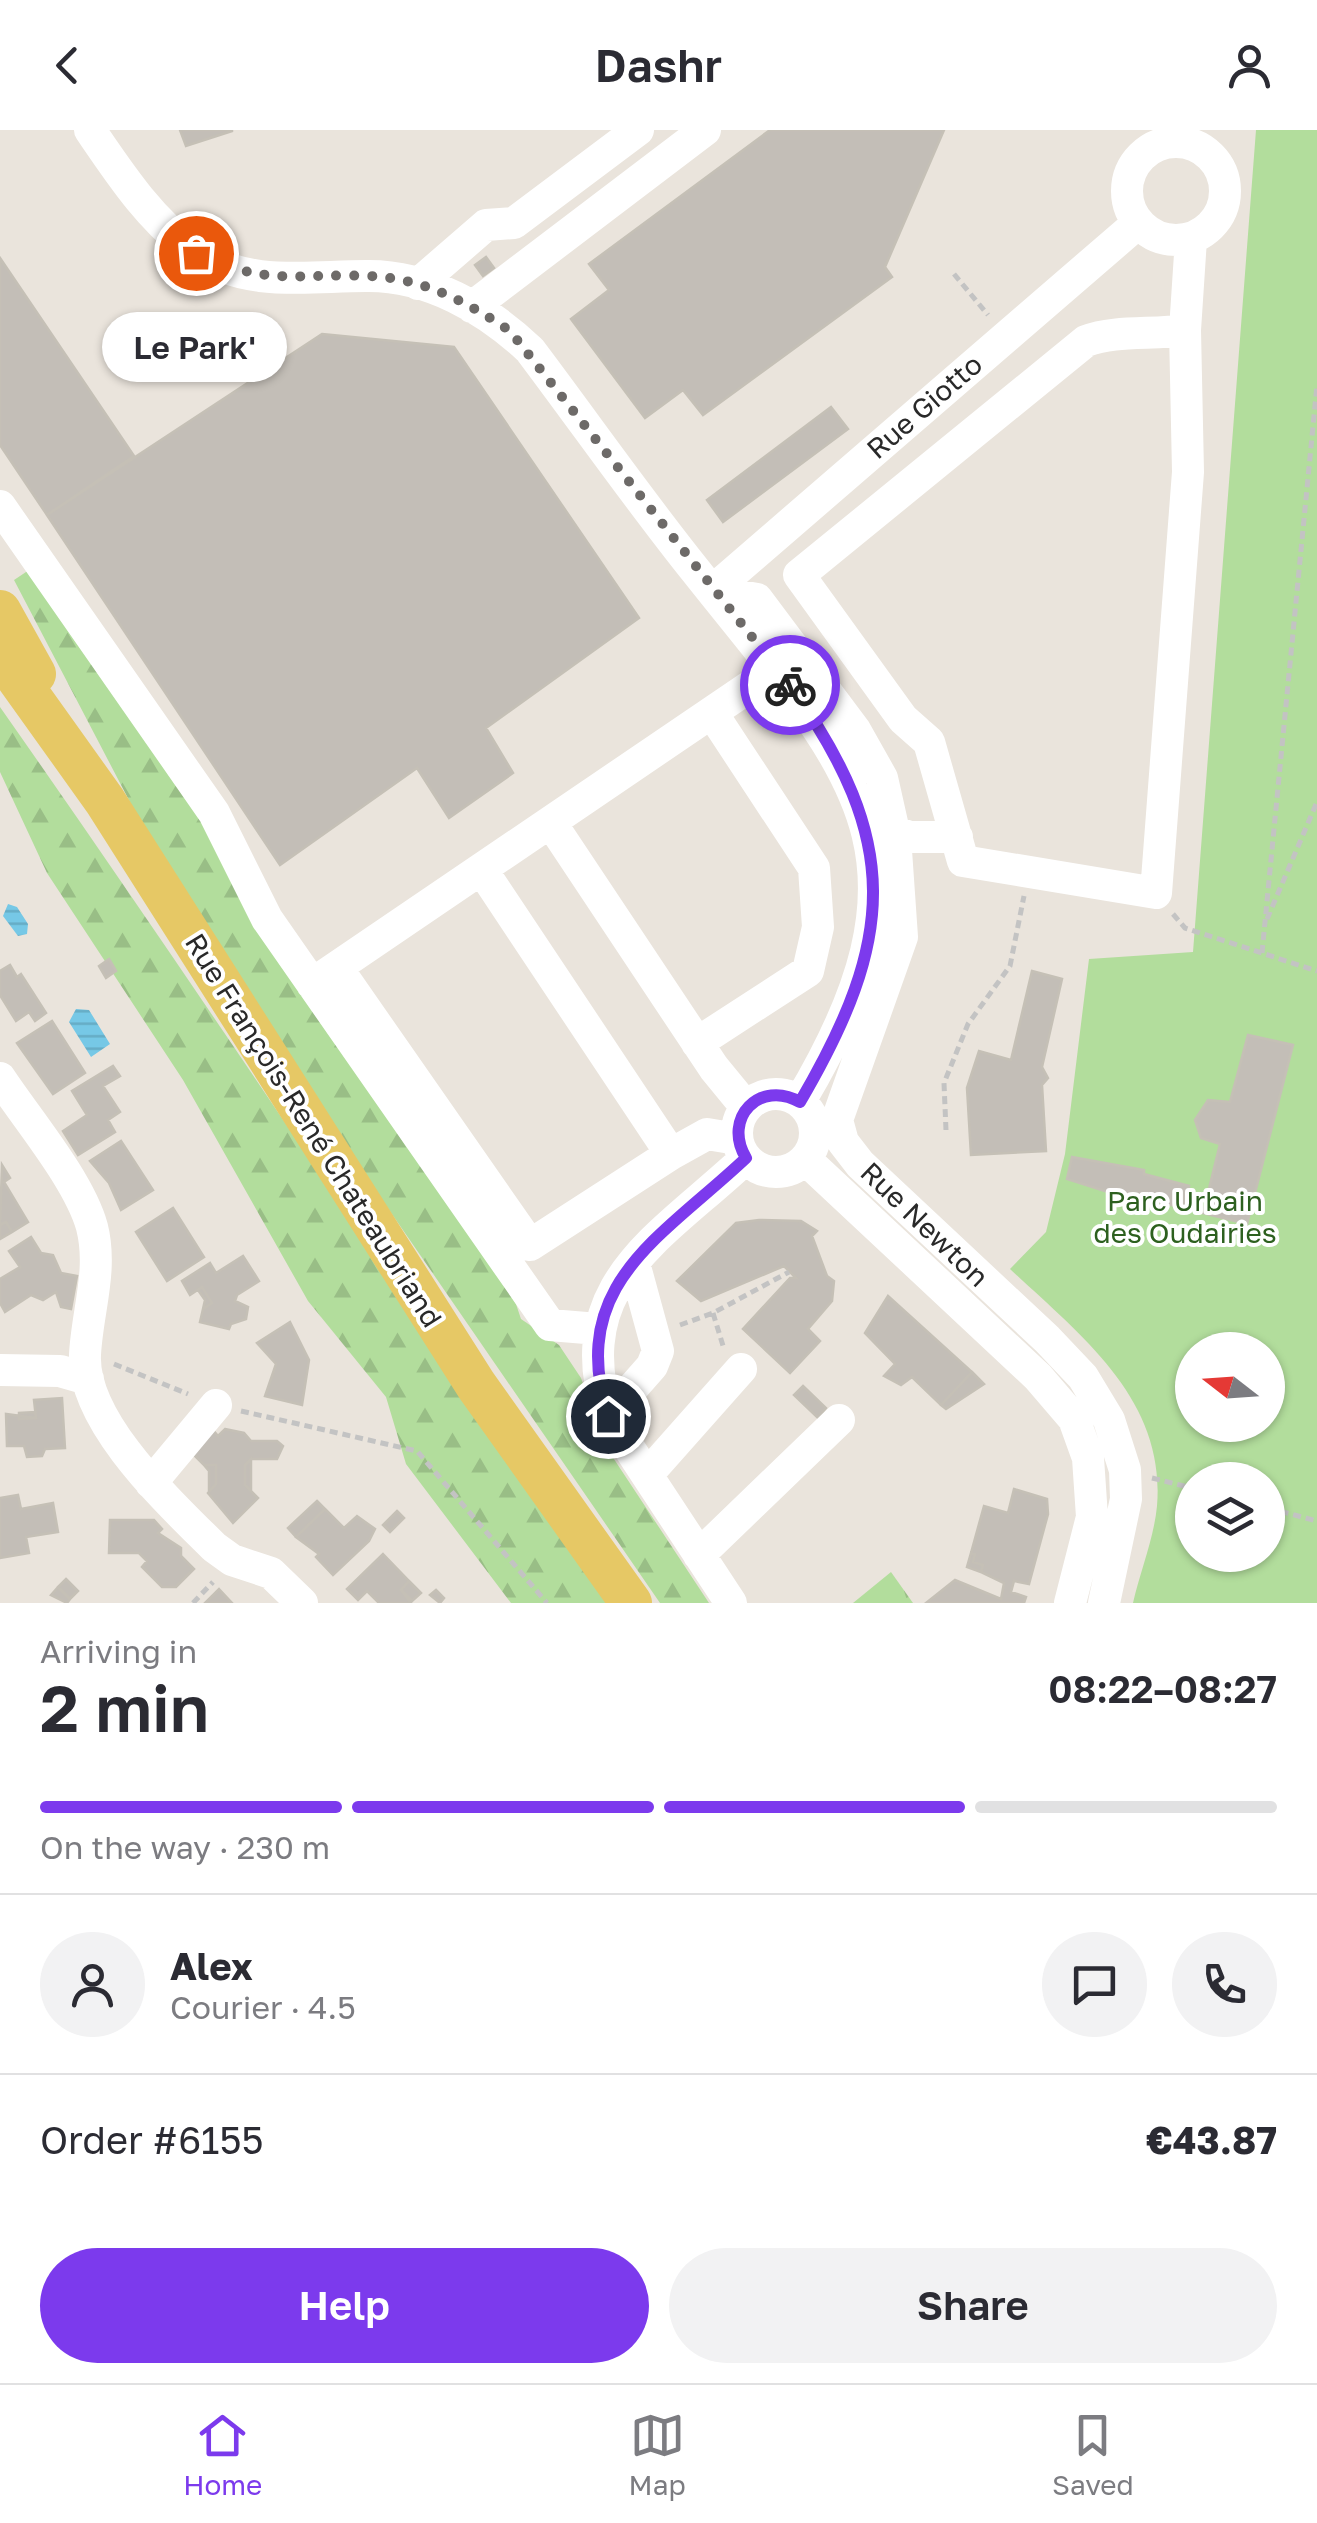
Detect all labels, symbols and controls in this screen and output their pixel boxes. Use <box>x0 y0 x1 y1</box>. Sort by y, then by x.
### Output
icon: back <box>40 38 95 93</box>
text: Dashr <box>595 38 722 92</box>
icon: person <box>1222 38 1277 93</box>
pin <box>154 211 239 296</box>
icon: bag <box>169 226 224 281</box>
callout: Le Park' <box>104 313 288 383</box>
text: Le Park' <box>133 328 256 366</box>
street label: Rue Giotto <box>860 347 988 465</box>
courier <box>740 635 840 735</box>
icon: bike <box>763 658 818 713</box>
street label: Rue François-René Chateaubriand <box>179 927 449 1333</box>
street label: Rue Newton <box>854 1155 996 1293</box>
park label: Parc Urbain des Oudairies <box>1093 1184 1277 1249</box>
north arrow <box>1175 1332 1285 1442</box>
map controls <box>1175 1332 1285 1572</box>
pin <box>566 1374 651 1459</box>
icon: home <box>581 1389 636 1444</box>
button: layers <box>1175 1462 1285 1572</box>
text: Arriving in <box>40 1632 197 1670</box>
text: 08:22–08:27 <box>1048 1666 1277 1711</box>
text: 2 min <box>40 1668 209 1746</box>
text: On the way · 230 m <box>40 1828 330 1866</box>
button: person <box>40 1932 145 2037</box>
button: chat <box>1042 1932 1147 2037</box>
button: phone <box>1172 1932 1277 2037</box>
text: Alex <box>170 1943 253 1988</box>
text: Courier · 4.5 <box>170 1988 356 2026</box>
text: Order #6155 <box>40 2117 264 2162</box>
text: €43.87 <box>1146 2117 1277 2162</box>
button: Help <box>40 2248 649 2363</box>
button: Share <box>669 2248 1277 2363</box>
tab: Home <box>183 2408 262 2501</box>
tab: Map <box>629 2408 686 2501</box>
tab: Saved <box>1052 2408 1134 2501</box>

